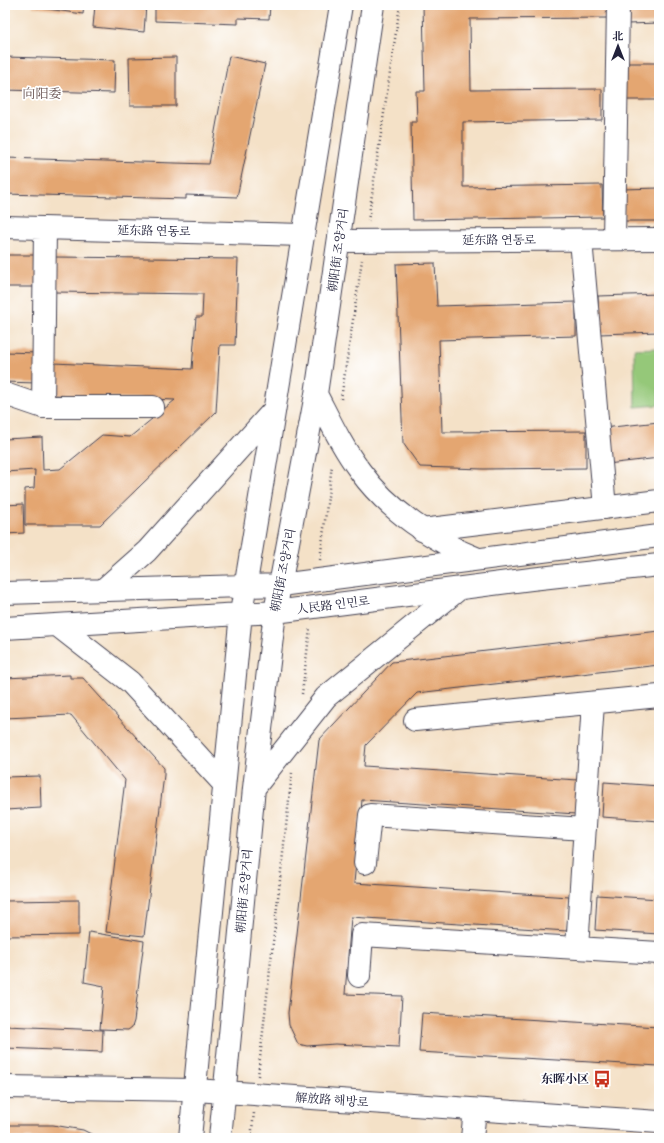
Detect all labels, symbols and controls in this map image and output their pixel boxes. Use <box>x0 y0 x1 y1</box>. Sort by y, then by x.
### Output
north arrow <box>598 26 638 66</box>
text: 北 <box>613 30 624 43</box>
district label: 向阳委 <box>22 86 62 102</box>
street label: 朝阳街 조양거리 <box>325 207 351 293</box>
street label: 延东路 연동로 <box>117 223 191 239</box>
street label: 延东路 연동로 <box>462 233 536 247</box>
street label: 朝阳街 조양거리 <box>268 527 298 613</box>
street label: 人民路 인민로 <box>296 594 371 616</box>
street label: 朝阳街 조양거리 <box>233 848 255 934</box>
bus stop icon: 东晖小区 <box>592 1069 612 1089</box>
place label: 东晖小区 <box>541 1072 589 1086</box>
street label: 解放路 해방로 <box>295 1090 369 1110</box>

